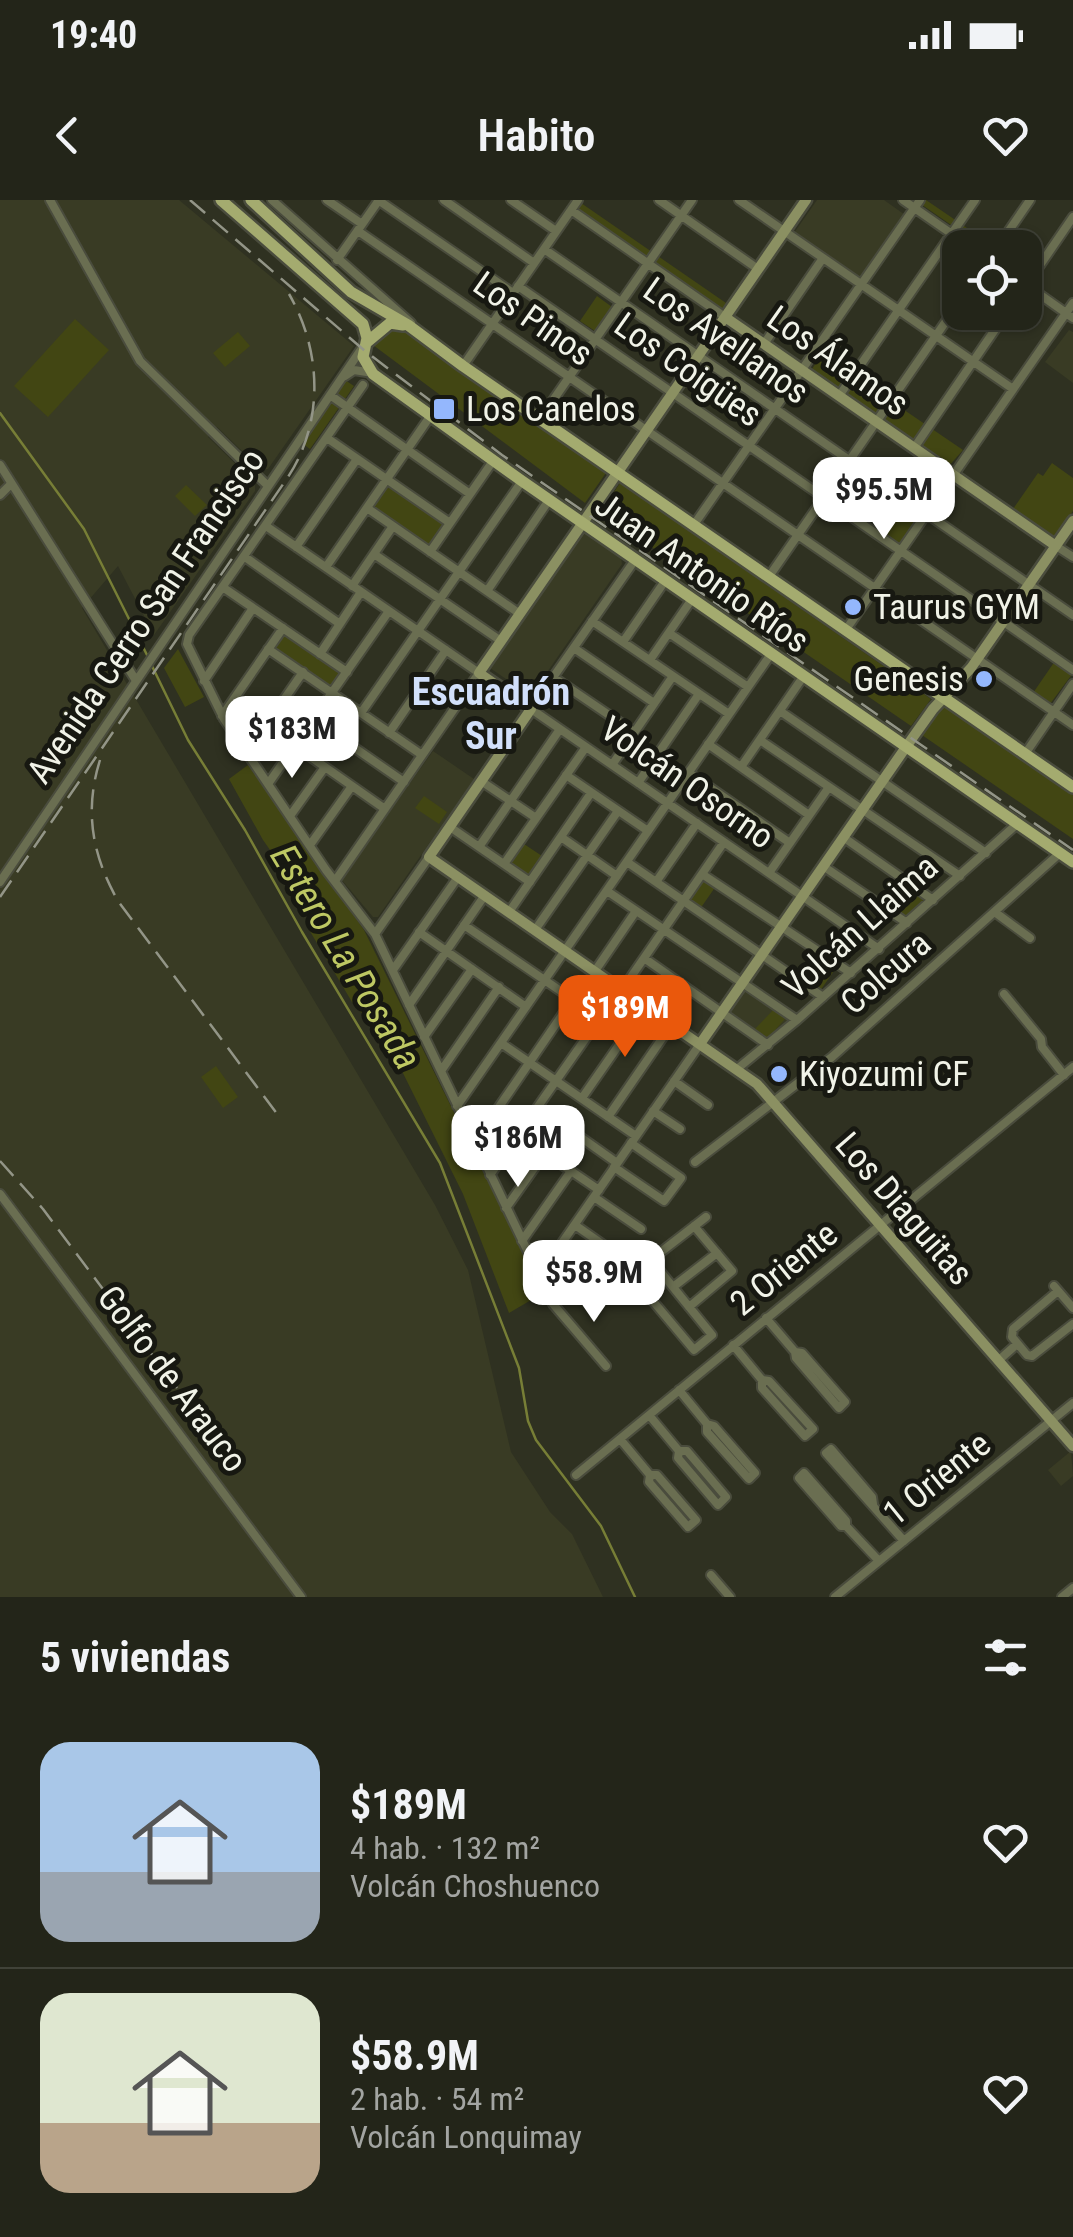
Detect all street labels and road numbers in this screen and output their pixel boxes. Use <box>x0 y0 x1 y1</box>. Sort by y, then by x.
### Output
street label: Los Pinos <box>465 263 601 375</box>
street label: Los Avellanos <box>636 269 816 413</box>
street label: Los Álamos <box>759 297 917 425</box>
street label: Los Coigües <box>607 304 769 436</box>
street label: Avenida Cerro San Francisco <box>19 441 273 791</box>
street label: Juan Antonio Ríos <box>587 484 817 662</box>
street label: Volcán Osorno <box>592 708 782 858</box>
street label: Volcán Llaima <box>774 847 946 1007</box>
street label: Colcura <box>833 923 939 1023</box>
street label: Los Diaguitas <box>827 1125 981 1293</box>
street label: 2 Oriente <box>722 1214 846 1324</box>
street label: Golfo de Arauco <box>89 1278 255 1480</box>
street label: 1 Oriente <box>875 1424 999 1534</box>

